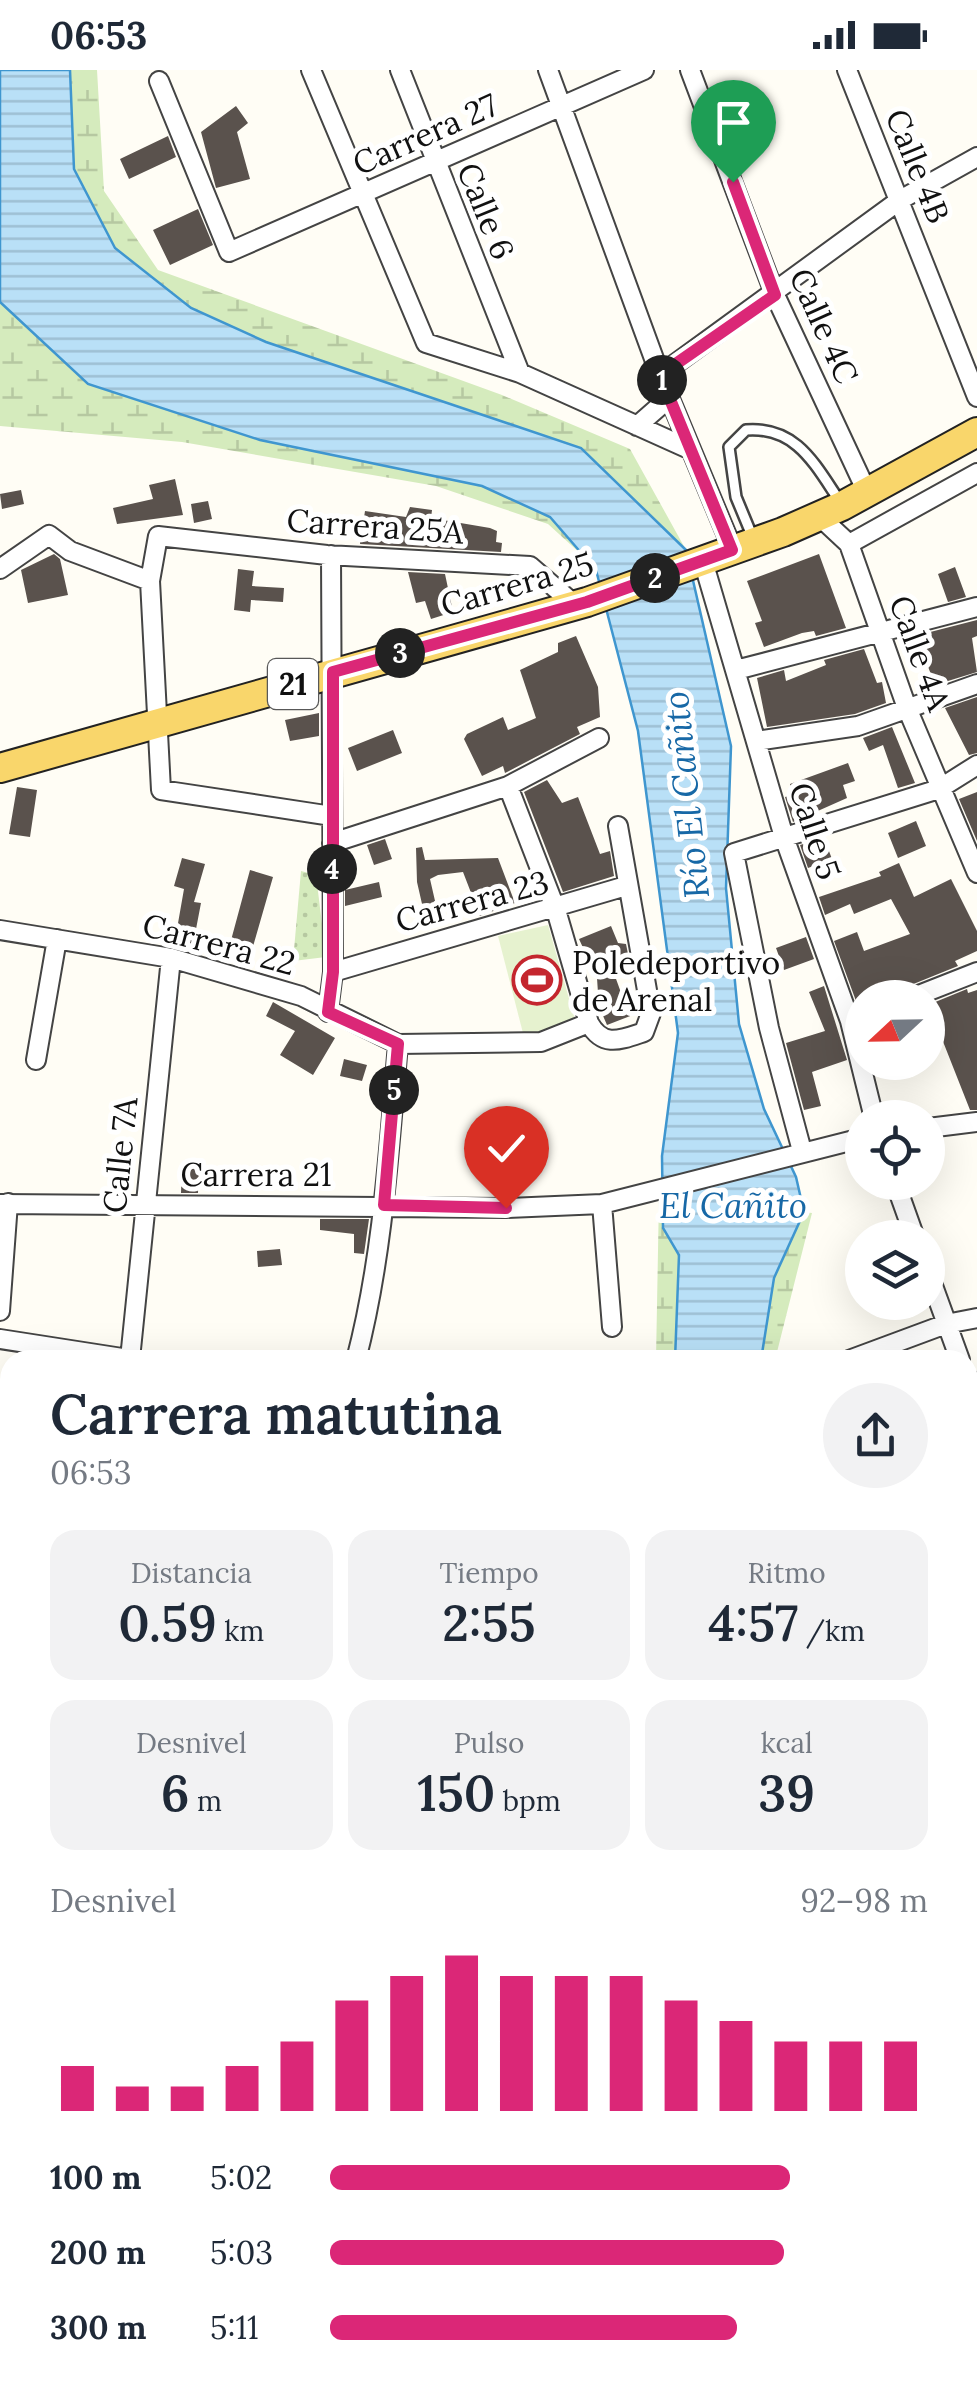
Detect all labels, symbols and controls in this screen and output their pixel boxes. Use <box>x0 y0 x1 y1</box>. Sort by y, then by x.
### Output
text: 06:53 <box>50 11 147 59</box>
pin <box>691 80 776 183</box>
street label: Carrera 27 <box>346 84 504 184</box>
icon: arrive <box>706 95 761 150</box>
street label: Calle 4B <box>877 103 959 229</box>
street label: Calle 6 <box>448 157 524 265</box>
street label: Calle 4C <box>781 262 867 390</box>
pin: 1 <box>637 355 687 405</box>
text: 1 <box>656 362 668 398</box>
street label: Carrera 25A <box>285 499 466 553</box>
street label: Carrera 25 <box>436 543 598 625</box>
pin: 2 <box>630 553 680 603</box>
text: 2 <box>648 560 662 596</box>
street label: Calle 4A <box>880 590 960 717</box>
pin: 3 <box>375 628 425 678</box>
text: 3 <box>392 635 408 671</box>
road number: 21 <box>268 659 318 709</box>
water label: Río El Cañito <box>653 689 719 901</box>
street label: Calle 5 <box>780 777 850 885</box>
pin: 4 <box>307 844 357 894</box>
text: 4 <box>324 851 340 887</box>
street label: Carrera 23 <box>391 861 553 941</box>
street label: Carrera 22 <box>138 904 300 984</box>
place label: Poledeportivo de Arenal <box>572 942 780 1020</box>
sports icon: Poledeportivo de Arenal <box>511 954 563 1006</box>
north arrow <box>845 980 945 1080</box>
map controls <box>845 980 945 1320</box>
pin: 5 <box>369 1065 419 1115</box>
text: 5 <box>386 1072 402 1108</box>
street label: Calle 7A <box>94 1094 147 1215</box>
button: locate <box>845 1100 945 1200</box>
pin <box>464 1106 549 1209</box>
icon: check <box>479 1121 534 1176</box>
street label: Carrera 21 <box>180 1154 332 1195</box>
water label: El Cañito <box>659 1183 807 1228</box>
button: layers <box>845 1220 945 1320</box>
text: Carrera matutina <box>50 1379 502 1449</box>
button: share <box>823 1383 928 1488</box>
text: 06:53 <box>50 1452 132 1493</box>
text: Distancia <box>131 1555 252 1591</box>
text: Tiempo <box>439 1555 539 1591</box>
text: Ritmo <box>748 1555 826 1591</box>
text: 0.59 <box>118 1591 217 1655</box>
text: 2:55 <box>442 1591 536 1655</box>
text: 4:57 <box>708 1591 798 1655</box>
text: km <box>217 1613 264 1649</box>
text: /km <box>798 1613 865 1649</box>
text: Desnivel <box>136 1725 247 1761</box>
text: Pulso <box>454 1725 524 1761</box>
text: kcal <box>761 1725 813 1761</box>
text: 6 <box>161 1761 190 1825</box>
text: 150 <box>417 1761 495 1825</box>
text: 39 <box>758 1761 815 1825</box>
text: m <box>190 1783 222 1819</box>
text: bpm <box>495 1783 561 1819</box>
text: Desnivel <box>50 1880 176 1921</box>
text: 92–98 m <box>801 1880 928 1921</box>
text: 100 m <box>50 2157 142 2198</box>
text: 5:02 <box>210 2157 272 2198</box>
text: 200 m <box>50 2232 146 2273</box>
text: 5:03 <box>210 2232 273 2273</box>
text: 300 m <box>50 2307 146 2348</box>
text: 5:11 <box>210 2307 259 2348</box>

